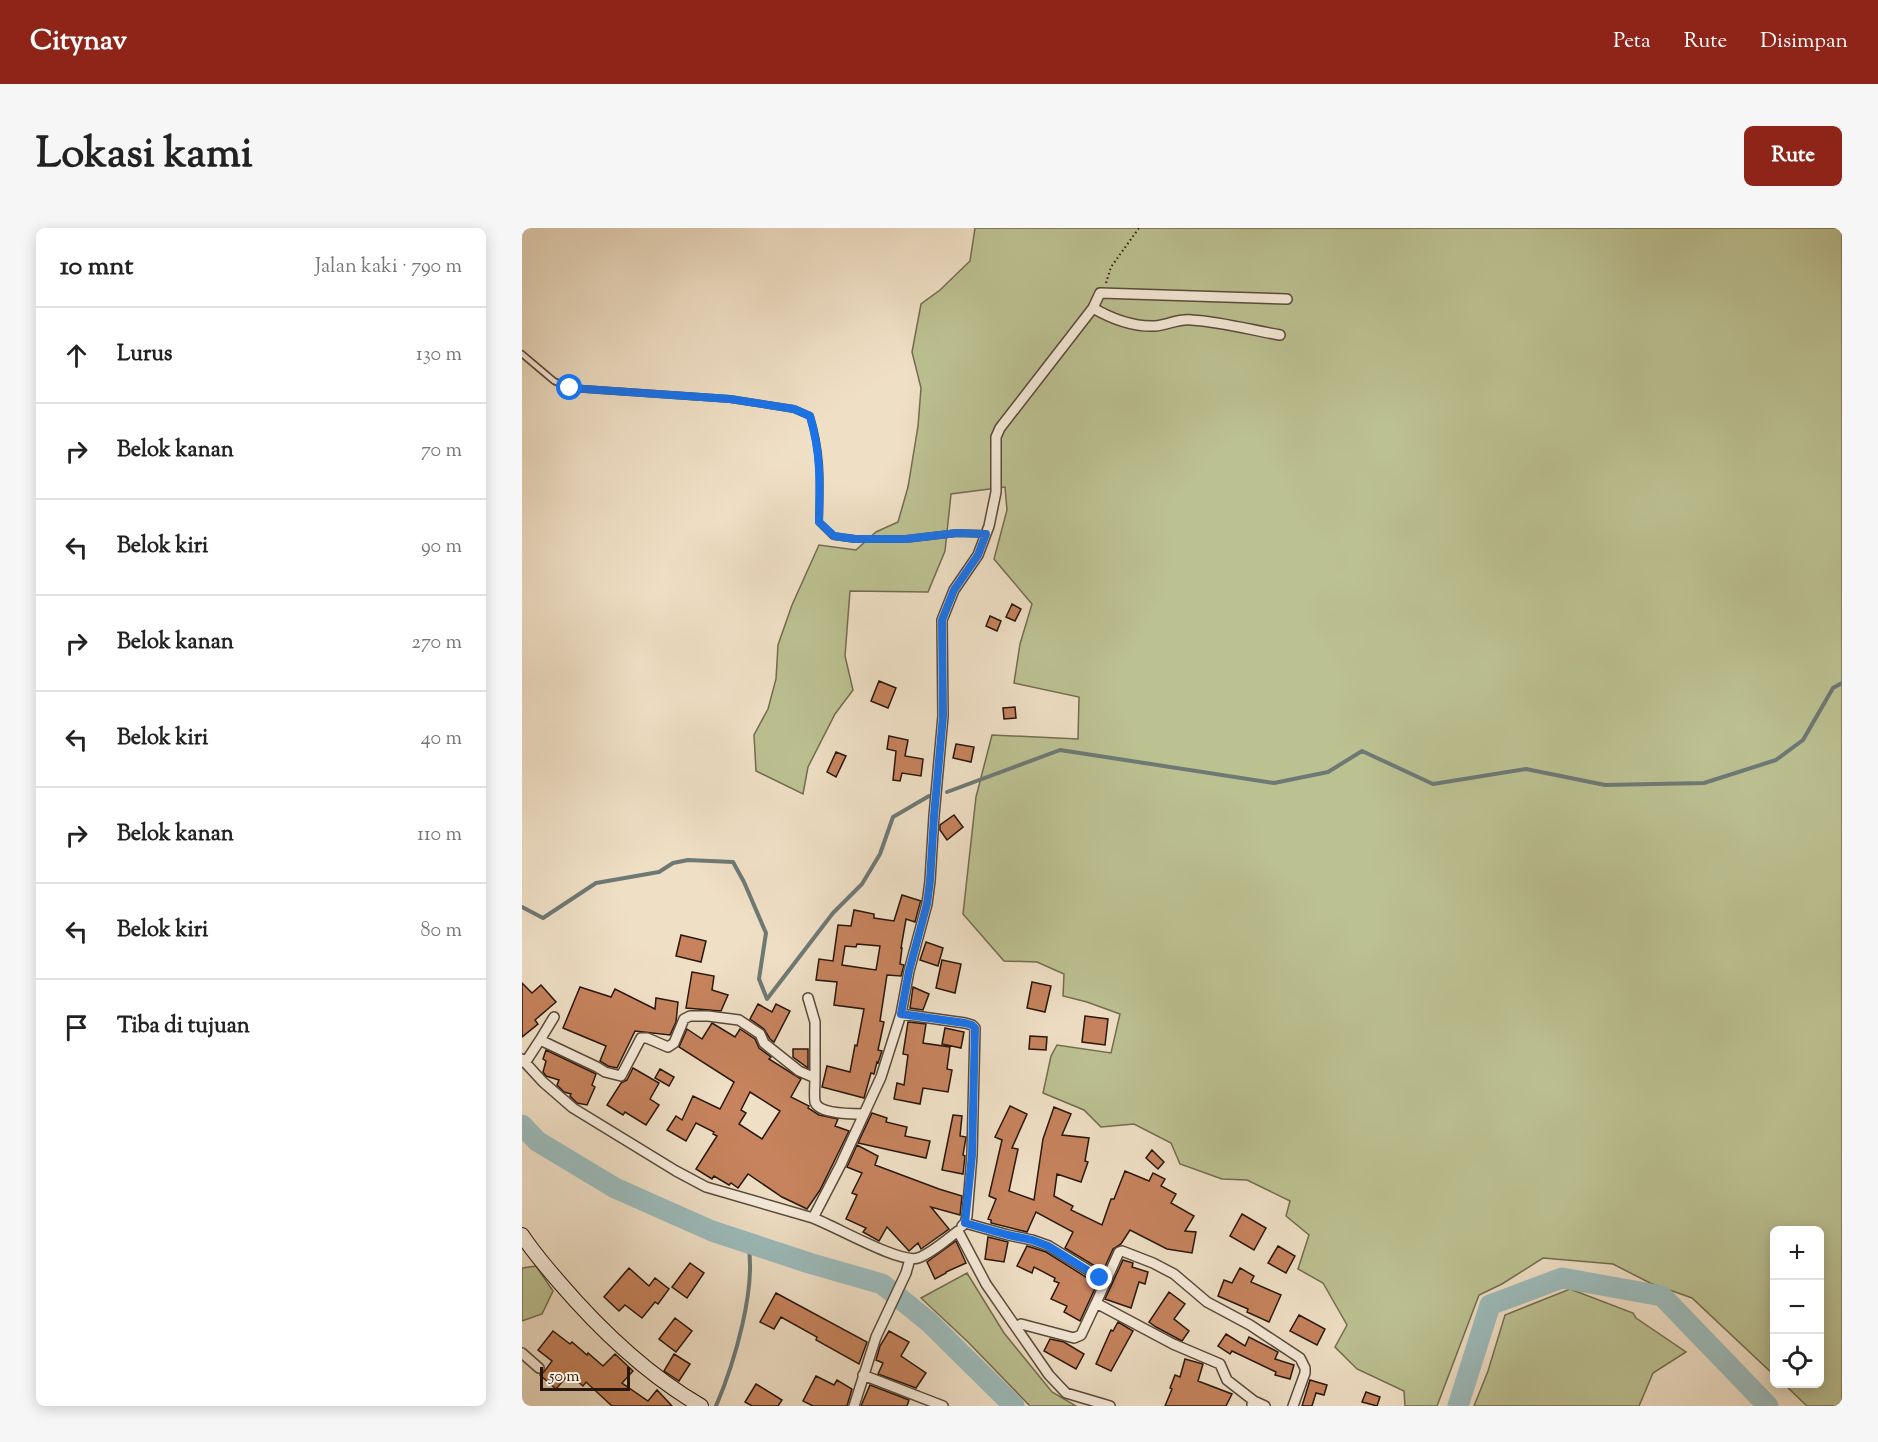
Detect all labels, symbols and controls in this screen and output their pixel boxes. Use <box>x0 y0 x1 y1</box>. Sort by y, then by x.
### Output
text: Citynav <box>30 22 127 62</box>
text: Peta <box>1613 27 1651 57</box>
text: Rute <box>1684 27 1727 57</box>
text: Disimpan <box>1760 27 1848 57</box>
text: Lokasi kami <box>36 126 253 186</box>
button: Rute <box>1744 126 1842 186</box>
text: 10 mnt <box>60 249 133 286</box>
text: Jalan kaki · 790 m <box>315 253 462 282</box>
icon: ahead <box>60 339 93 372</box>
text: Lurus <box>117 339 173 371</box>
text: 130 m <box>416 341 462 370</box>
route start <box>556 374 582 400</box>
icon: right <box>60 435 93 468</box>
text: Belok kanan <box>117 435 234 467</box>
text: 70 m <box>421 437 462 466</box>
icon: left <box>60 531 93 564</box>
text: Belok kiri <box>117 531 208 563</box>
text: 90 m <box>421 533 462 562</box>
icon: right <box>60 627 93 660</box>
text: Belok kanan <box>117 627 234 659</box>
text: 270 m <box>412 629 462 658</box>
icon: left <box>60 723 93 756</box>
text: Belok kiri <box>117 723 208 755</box>
text: 40 m <box>421 725 462 754</box>
icon: right <box>60 819 93 852</box>
text: Belok kanan <box>117 819 234 851</box>
text: 110 m <box>417 821 462 850</box>
icon: left <box>60 915 93 948</box>
text: Belok kiri <box>117 915 208 947</box>
text: 80 m <box>421 917 462 946</box>
icon: arrive <box>60 1011 93 1044</box>
text: Tiba di tujuan <box>117 1011 250 1043</box>
map controls <box>1770 1226 1824 1388</box>
button: + <box>1770 1226 1824 1280</box>
route end <box>1086 1264 1112 1290</box>
button: − <box>1770 1280 1824 1334</box>
button: locate <box>1770 1334 1824 1388</box>
scale bar <box>540 1364 630 1392</box>
text: 50 m <box>549 1366 580 1389</box>

